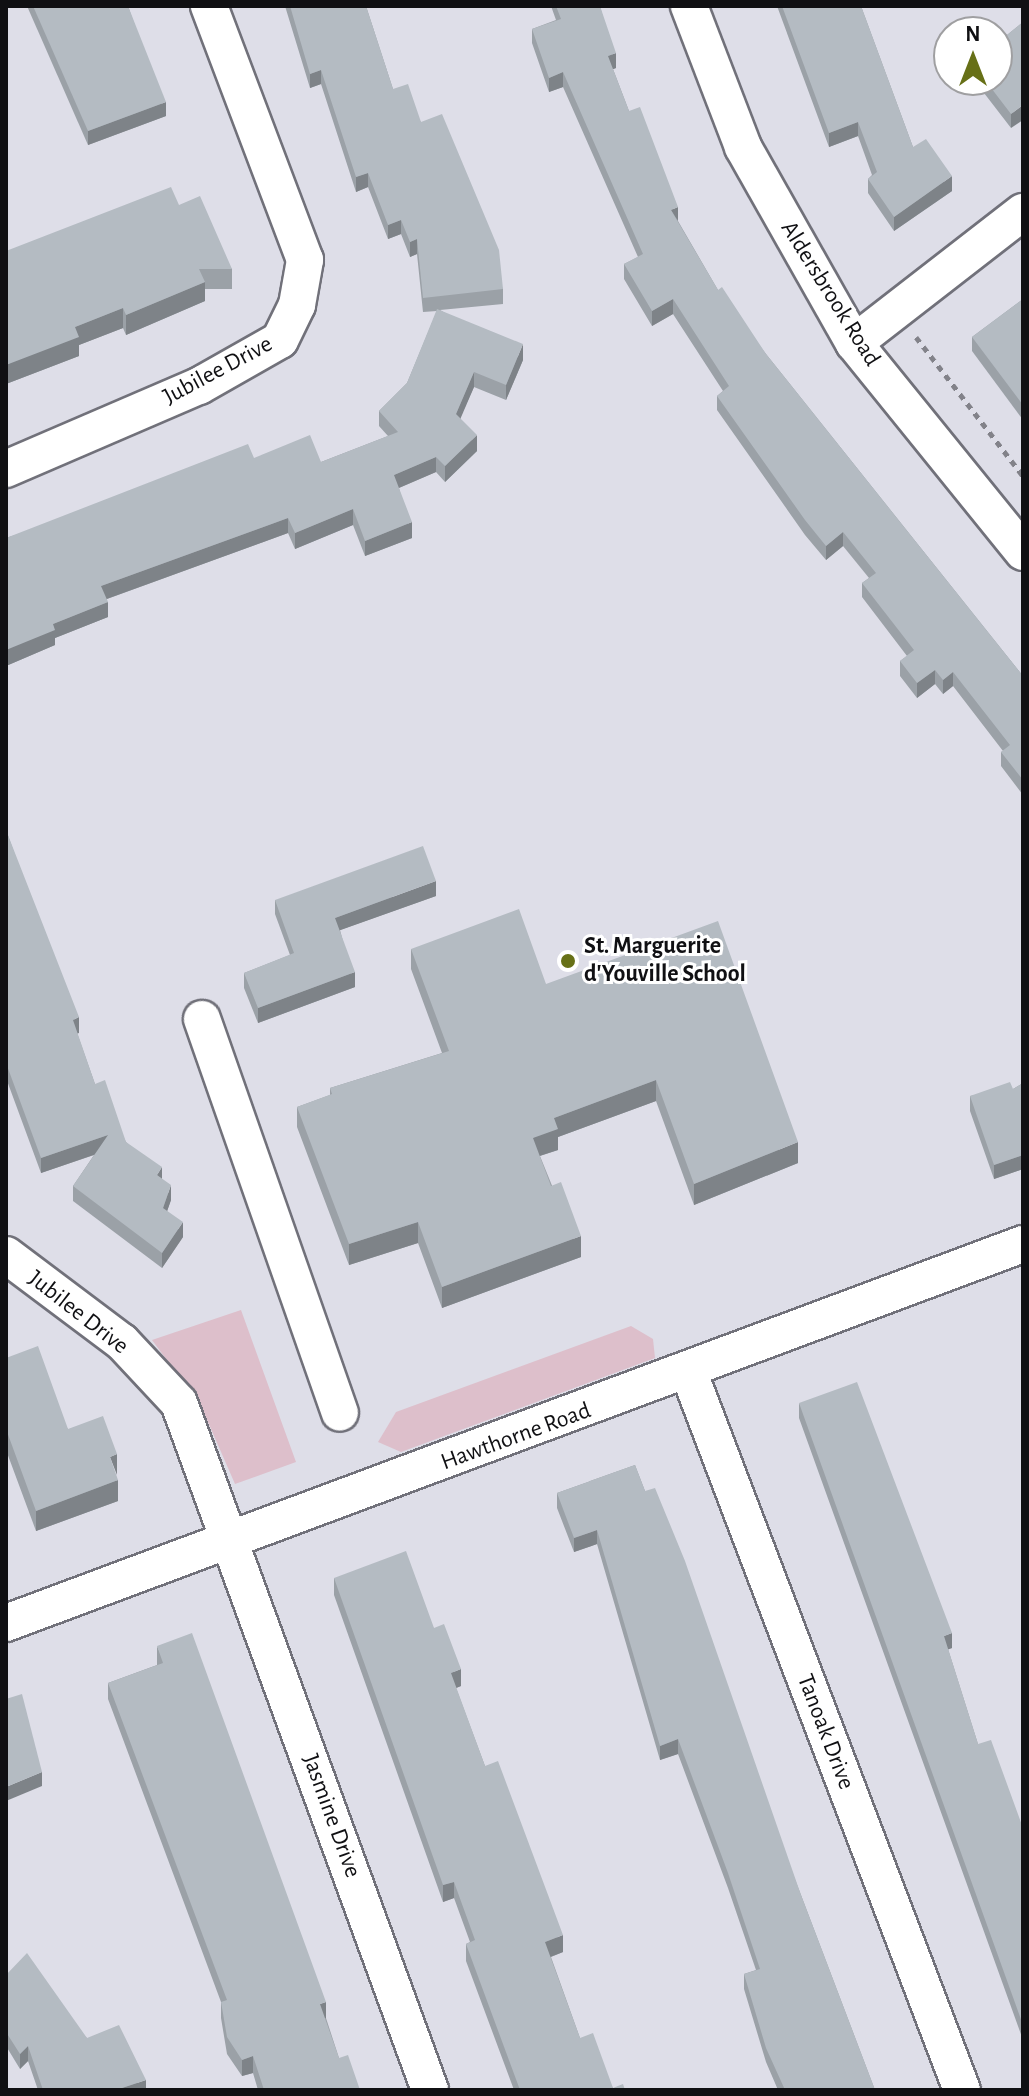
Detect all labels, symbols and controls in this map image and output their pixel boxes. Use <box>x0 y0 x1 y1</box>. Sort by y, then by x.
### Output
north arrow <box>933 16 1013 96</box>
text: N <box>965 23 981 45</box>
street label: Aldersbrook Road <box>774 216 886 372</box>
street label: Jubilee Drive <box>158 330 278 412</box>
place label: St. Marguerite d'Youville School <box>584 933 746 989</box>
marker: St. Marguerite d'Youville School <box>559 952 577 970</box>
street label: Jubilee Drive <box>22 1265 134 1361</box>
street label: Hawthorne Road <box>437 1397 595 1477</box>
street label: Tanoak Drive <box>790 1670 860 1794</box>
street label: Jasmine Drive <box>295 1750 367 1882</box>

